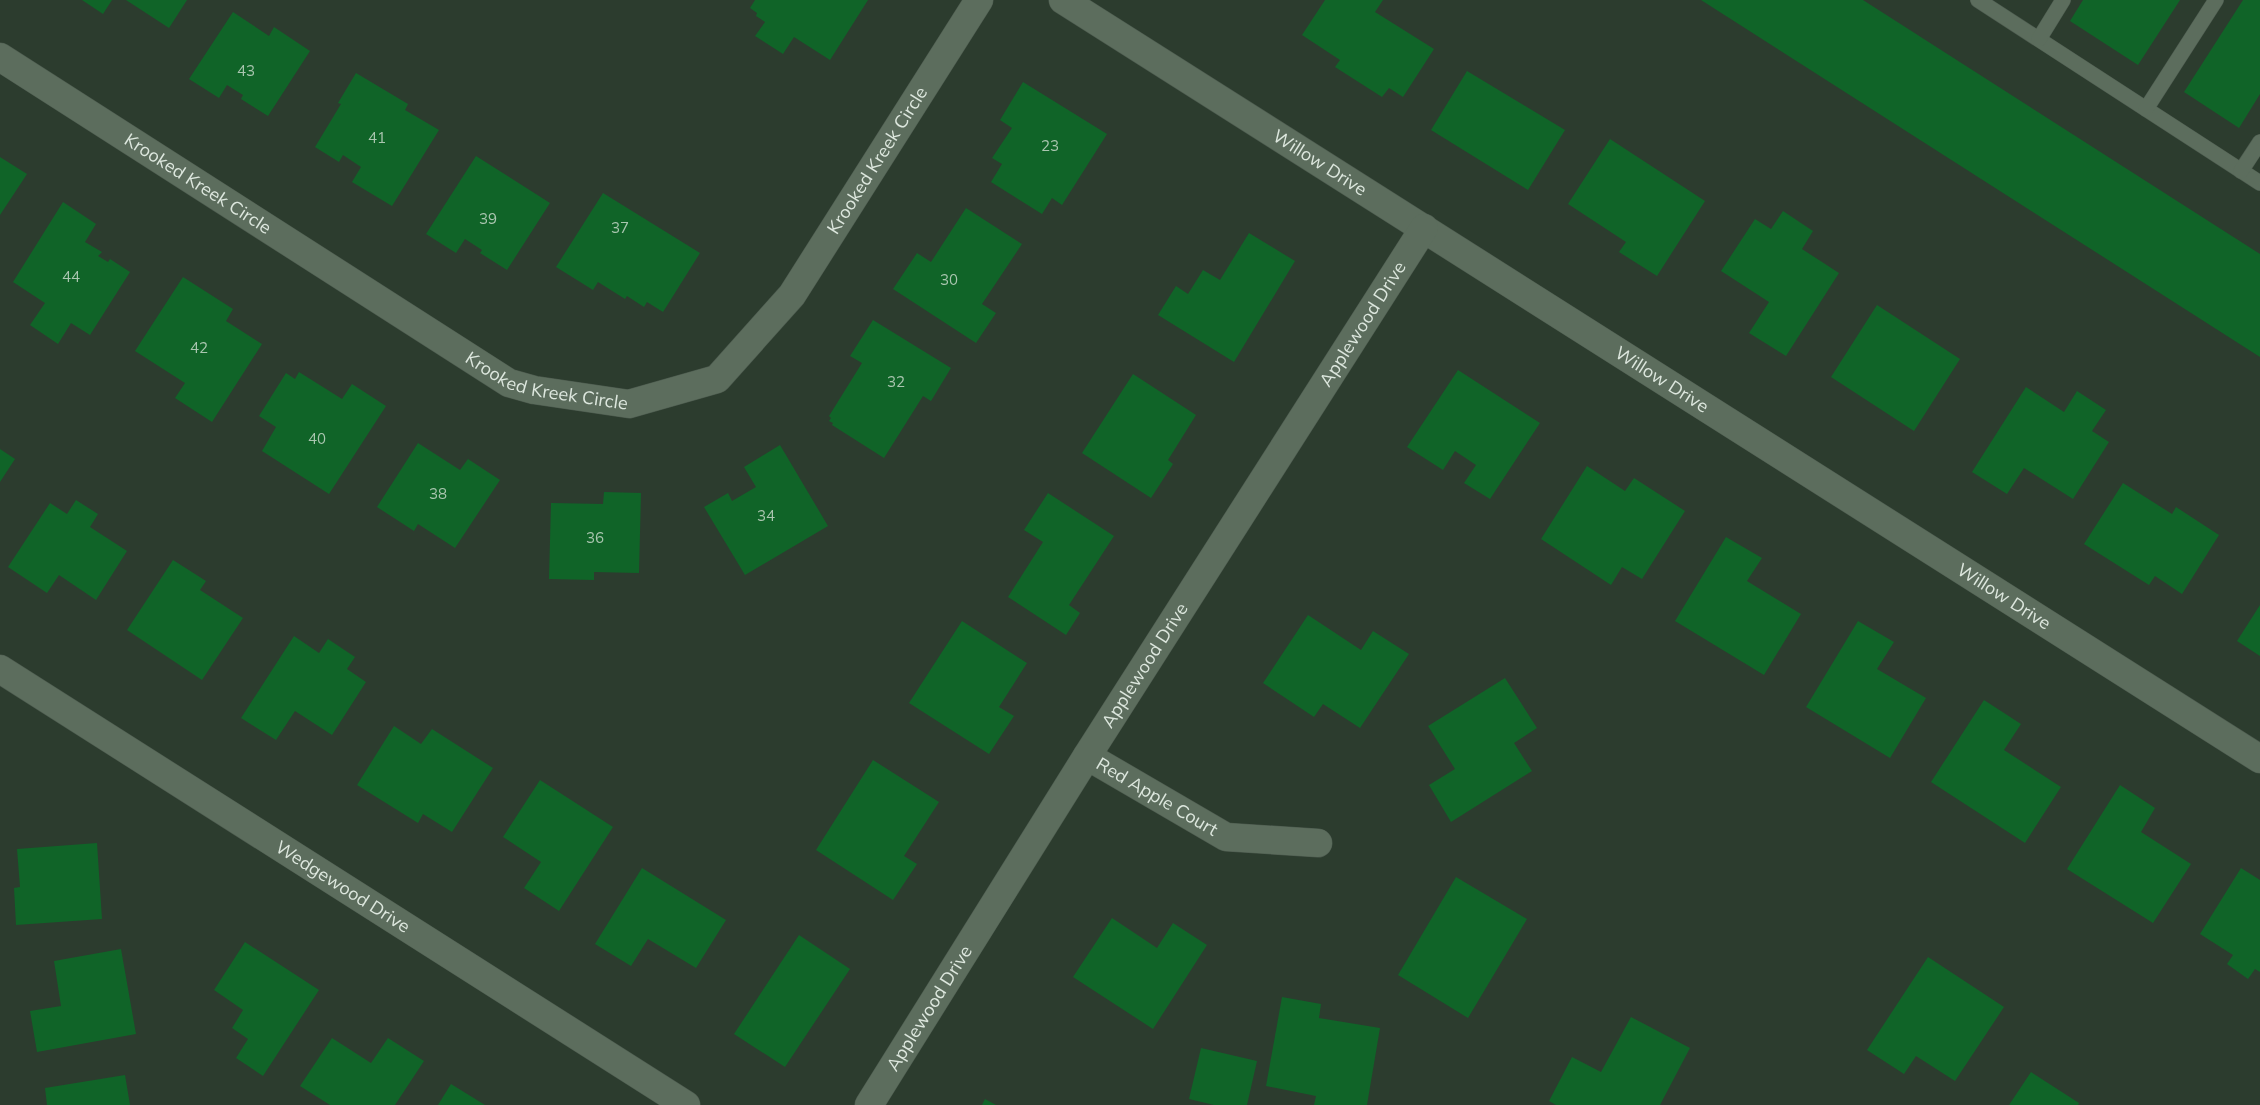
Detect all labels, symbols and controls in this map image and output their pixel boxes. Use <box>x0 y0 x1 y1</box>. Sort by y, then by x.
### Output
house number: 43 <box>237 61 255 80</box>
street label: Krooked Kreek Circle <box>822 82 932 238</box>
street label: Willow Drive <box>1269 124 1371 201</box>
street label: Krooked Kreek Circle <box>120 128 276 239</box>
house number: 41 <box>368 128 386 147</box>
house number: 23 <box>1041 136 1059 155</box>
house number: 39 <box>479 209 497 228</box>
house number: 37 <box>611 218 629 237</box>
street label: Applewood Drive <box>1314 257 1411 391</box>
house number: 44 <box>62 267 80 286</box>
house number: 30 <box>940 270 958 289</box>
house number: 42 <box>190 338 208 357</box>
street label: Willow Drive <box>1611 341 1713 418</box>
street label: Krooked Kreek Circle <box>461 346 629 415</box>
house number: 32 <box>887 372 905 391</box>
house number: 40 <box>308 429 326 448</box>
house number: 38 <box>429 484 447 503</box>
house number: 34 <box>757 506 775 525</box>
house number: 36 <box>586 528 604 547</box>
street label: Willow Drive <box>1953 558 2055 634</box>
street label: Applewood Drive <box>1096 598 1193 732</box>
street label: Red Apple Court <box>1092 752 1222 841</box>
street label: Wedgewood Drive <box>271 835 415 938</box>
street label: Applewood Drive <box>881 941 977 1075</box>

